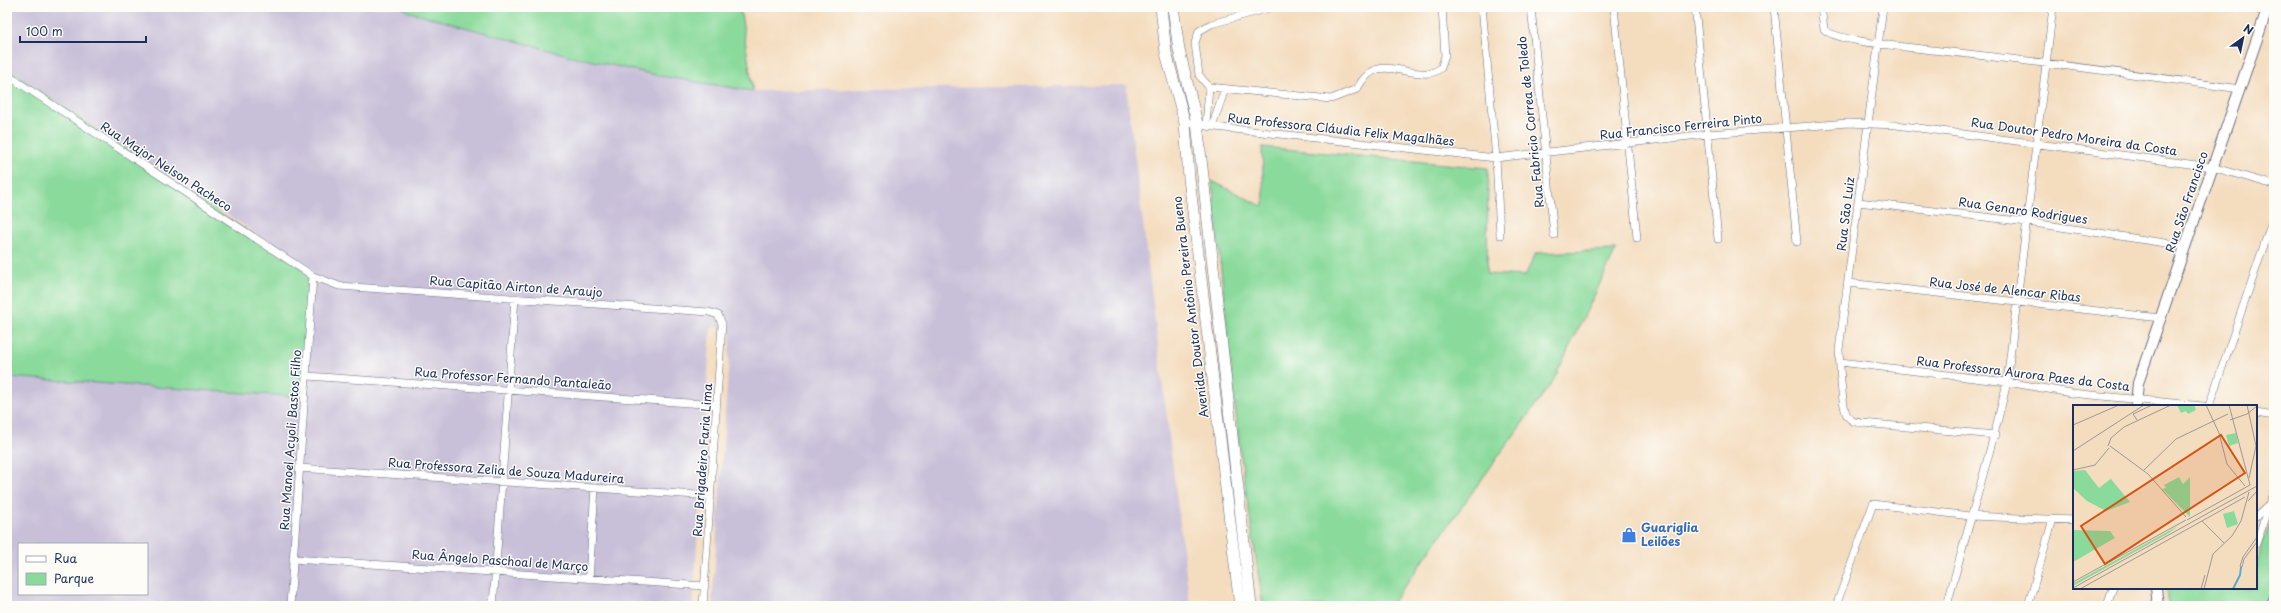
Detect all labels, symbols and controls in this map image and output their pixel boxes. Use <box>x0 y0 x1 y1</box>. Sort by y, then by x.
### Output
scale bar <box>20 18 146 44</box>
north arrow <box>2223 18 2263 58</box>
text: N <box>2240 20 2257 39</box>
text: 100 m <box>26 22 63 40</box>
street label: Rua Fabricio Correa de Toledo <box>1512 35 1548 209</box>
street label: Rua Professora Cláudia Felix Magalhães <box>1227 108 1456 150</box>
street label: Rua Francisco Ferreira Pinto <box>1599 108 1763 143</box>
street label: Rua Doutor Pedro Moreira da Costa <box>1970 113 2179 159</box>
street label: Rua Major Nelson Pacheco <box>97 117 236 216</box>
street label: Rua São Francisco <box>2160 148 2212 255</box>
street label: Rua São Luiz <box>1832 175 1859 252</box>
street label: Rua Genaro Rodrigues <box>1957 192 2089 228</box>
street label: Avenida Doutor Antônio Pereira Bueno <box>1167 195 1213 419</box>
street label: Rua Capitão Airton de Araujo <box>429 271 604 301</box>
street label: Rua José de Alencar Ribas <box>1929 272 2082 306</box>
street label: Rua Manoel Acyoli Bastos Filho <box>275 349 305 531</box>
street label: Rua Professora Aurora Paes da Costa <box>1915 351 2131 395</box>
street label: Rua Professor Fernando Pantaleão <box>414 362 612 394</box>
street label: Rua Brigadeiro Faria Lima <box>688 382 716 537</box>
inset map <box>2073 405 2257 589</box>
street label: Rua Professora Zelia de Souza Madureira <box>387 453 626 487</box>
place label: Guariglia Leilões <box>1641 518 1699 550</box>
shop icon: Guariglia Leilões <box>1620 526 1638 544</box>
legend <box>18 543 148 595</box>
street label: Rua Ângelo Paschoal de Março <box>411 545 589 575</box>
text: Rua <box>54 549 78 567</box>
text: Parque <box>54 569 94 587</box>

